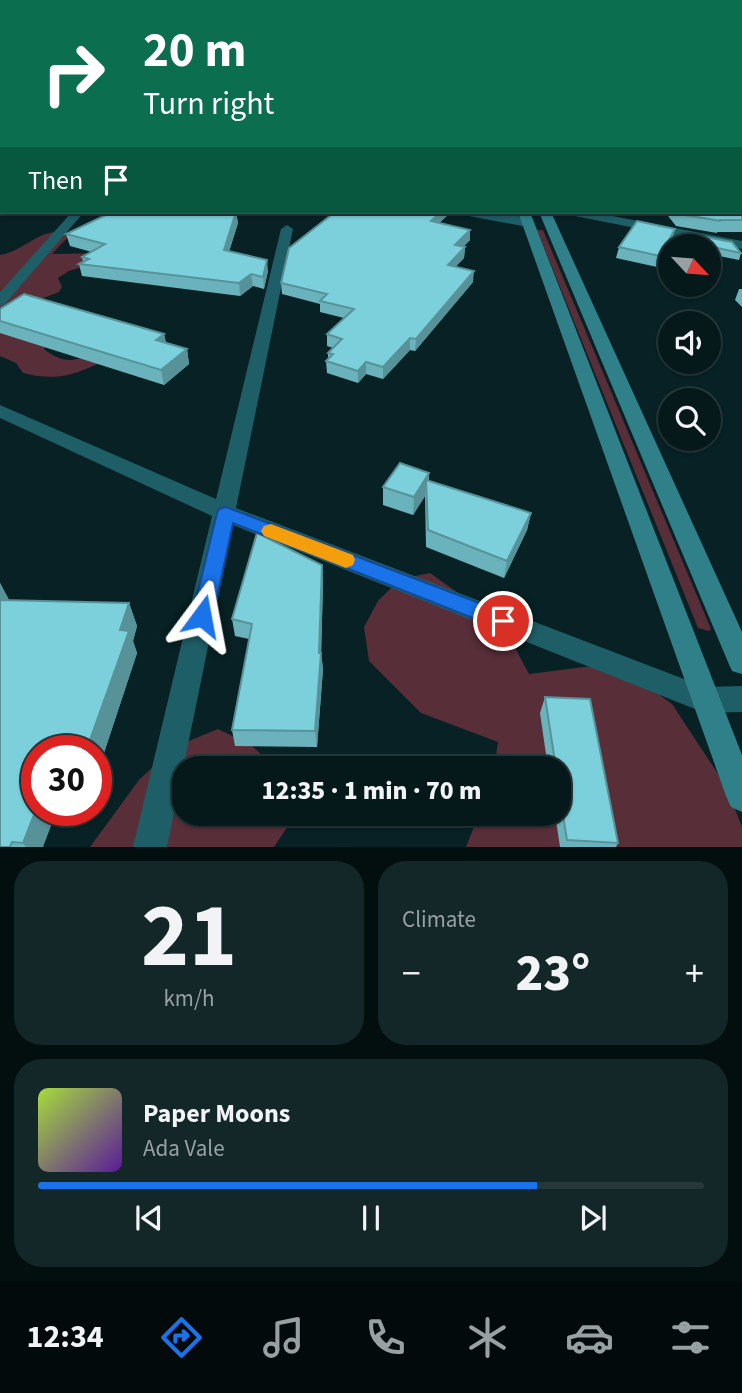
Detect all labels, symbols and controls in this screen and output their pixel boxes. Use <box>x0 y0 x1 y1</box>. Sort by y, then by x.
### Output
text: 20 m <box>143 16 247 86</box>
icon: right <box>28 28 119 119</box>
text: Turn right <box>143 81 274 127</box>
icon: arrive <box>97 161 135 199</box>
text: Then <box>28 162 83 199</box>
north arrow <box>658 234 721 298</box>
map controls <box>658 234 721 451</box>
button: sound <box>658 311 721 374</box>
button: search <box>658 388 721 451</box>
position arrow <box>165 579 239 653</box>
pin <box>473 591 533 651</box>
icon: arrive <box>484 602 522 640</box>
speed limit sign: 30 <box>21 735 112 826</box>
text: 12:35 · 1 min · 70 m <box>262 772 481 809</box>
text: 21 <box>141 872 237 1001</box>
text: Climate <box>402 903 476 936</box>
text: 23° <box>516 937 590 1011</box>
text: − <box>402 947 421 1001</box>
text: + <box>685 947 704 1001</box>
text: km/h <box>163 982 215 1015</box>
text: Paper Moons <box>143 1095 290 1132</box>
text: Ada Vale <box>143 1132 225 1165</box>
icon: previous <box>130 1199 168 1237</box>
icon: pause <box>352 1199 390 1237</box>
icon: next <box>574 1199 612 1237</box>
icon: directions <box>157 1313 206 1362</box>
icon: music <box>259 1313 308 1362</box>
icon: phone <box>361 1313 410 1362</box>
icon: climate <box>463 1313 512 1362</box>
icon: car <box>565 1313 614 1362</box>
icon: filters <box>666 1313 715 1362</box>
text: 12:34 <box>26 1314 104 1360</box>

